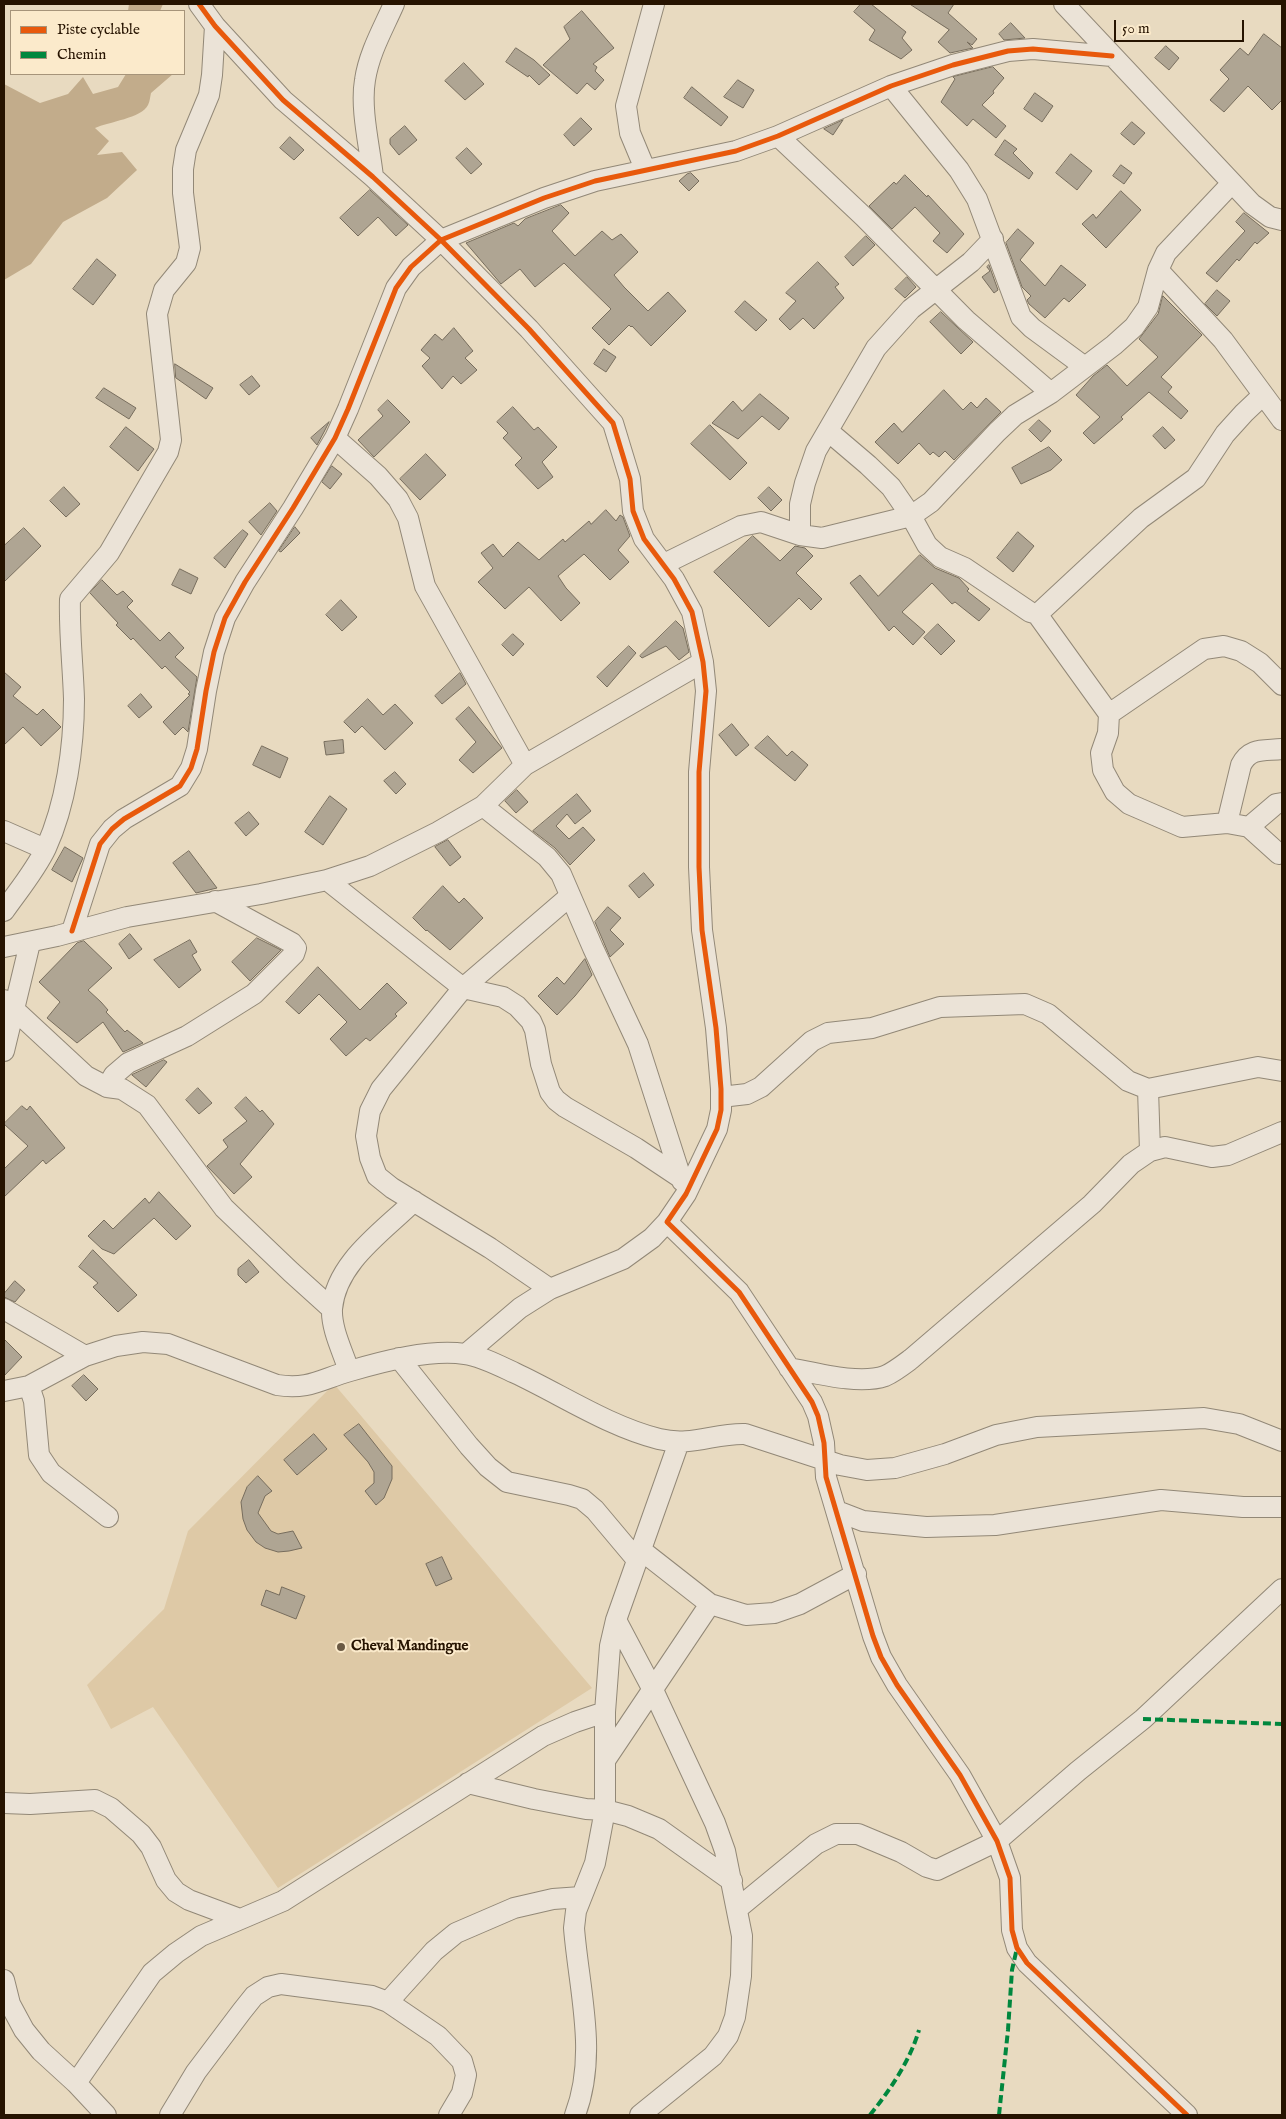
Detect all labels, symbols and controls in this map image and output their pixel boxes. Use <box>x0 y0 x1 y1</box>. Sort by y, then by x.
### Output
legend <box>10 10 185 75</box>
scale bar <box>1116 10 1246 42</box>
text: 50 m <box>1122 19 1150 38</box>
text: Piste cyclable <box>57 20 140 39</box>
text: Chemin <box>57 45 106 64</box>
place label: Cheval Mandingue <box>351 1638 468 1656</box>
marker: Cheval Mandingue <box>335 1641 347 1653</box>

